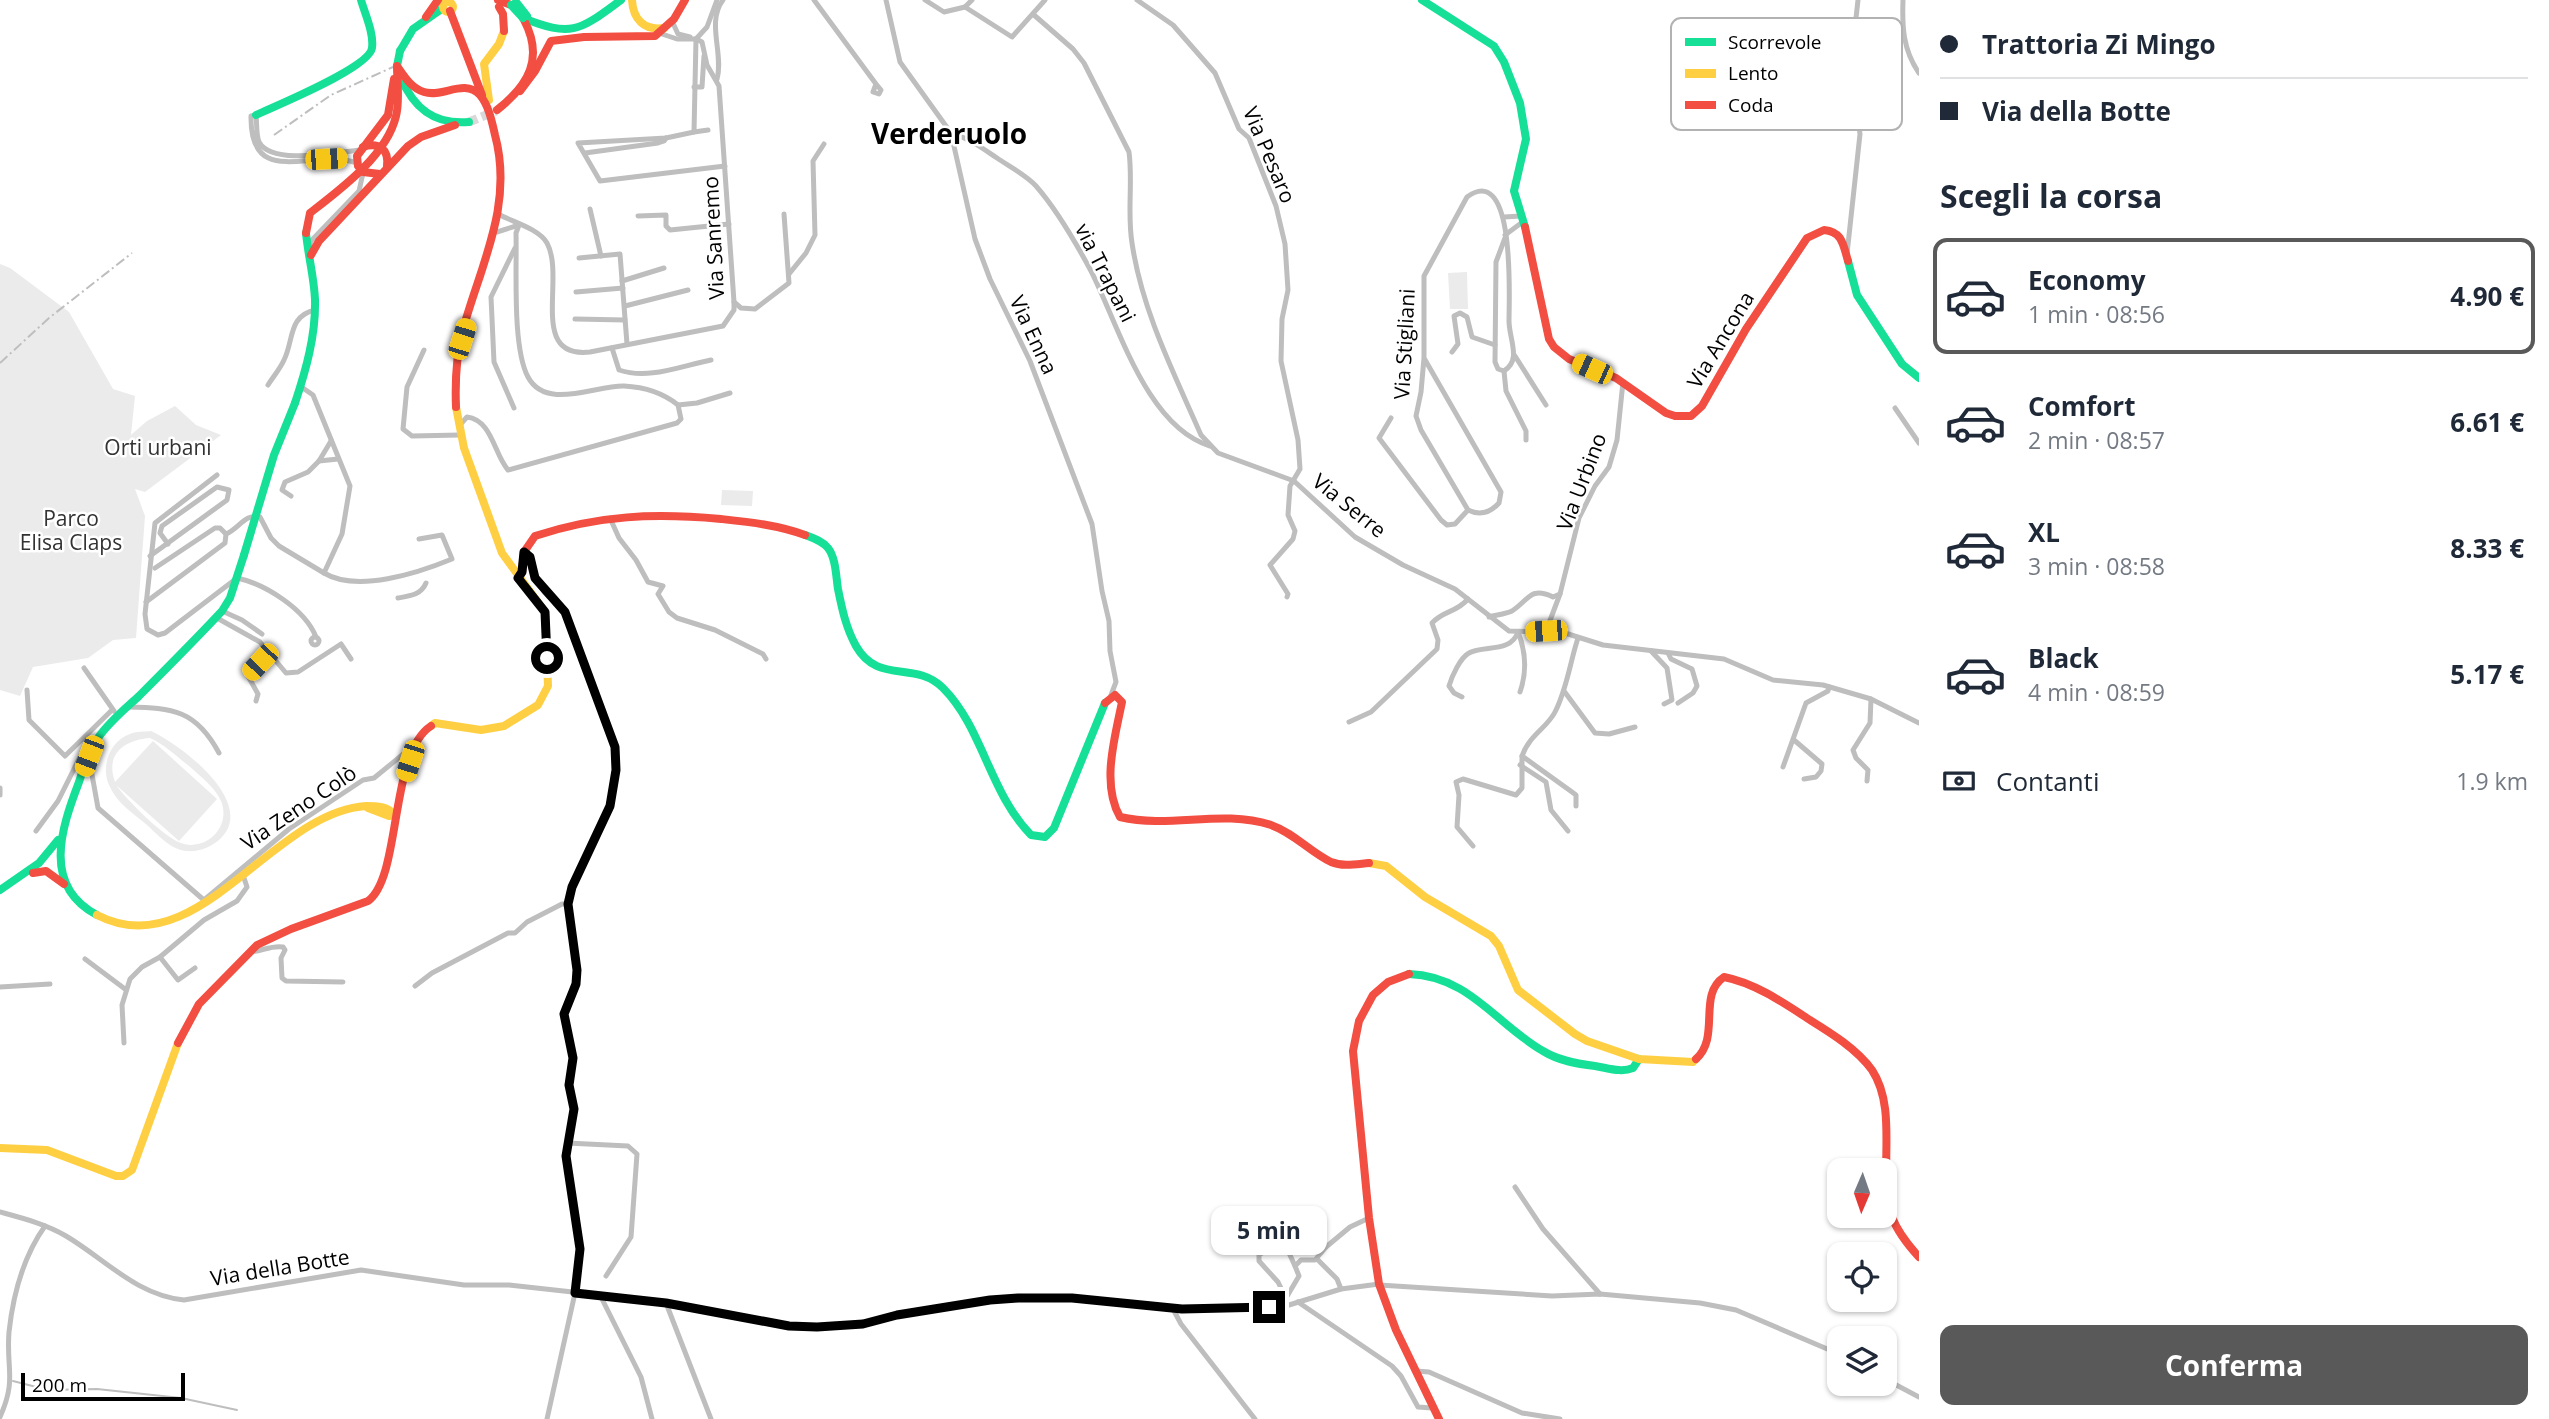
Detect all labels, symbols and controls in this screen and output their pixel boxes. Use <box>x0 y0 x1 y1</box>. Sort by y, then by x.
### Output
legend <box>1671 18 1902 130</box>
text: Trattoria Zi Mingo <box>1982 26 2216 62</box>
text: Scorrevole <box>1728 29 1822 55</box>
text: Lento <box>1728 60 1778 86</box>
text: Coda <box>1728 92 1774 118</box>
text: Via della Botte <box>1982 93 2171 129</box>
street label: Via Pesaro <box>1237 102 1303 207</box>
district label: Verderuolo <box>871 114 1027 152</box>
car <box>305 147 348 171</box>
text: Scegli la corsa <box>1940 174 2162 217</box>
street label: Via Sanremo <box>696 176 730 300</box>
street label: via Trapani <box>1069 218 1143 327</box>
text: Economy <box>2028 262 2146 298</box>
icon: car <box>1944 265 2007 328</box>
text: 4.90 € <box>2450 278 2524 314</box>
street label: Via Ancona <box>1680 286 1760 393</box>
street label: Via Stigliani <box>1387 288 1421 400</box>
street label: Via Enna <box>1003 291 1064 379</box>
text: 1 min · 08:56 <box>2028 298 2165 330</box>
car <box>446 316 479 362</box>
car <box>1569 351 1616 387</box>
text: Comfort <box>2028 388 2135 424</box>
icon: car <box>1944 391 2007 454</box>
text: 6.61 € <box>2450 404 2524 440</box>
text: 2 min · 08:57 <box>2028 424 2165 456</box>
street label: Via Urbino <box>1550 429 1613 535</box>
park label: Orti urbani <box>104 433 212 461</box>
street label: Via Serre <box>1307 467 1392 544</box>
park label: Parco Elisa Claps <box>20 504 122 556</box>
text: XL <box>2028 514 2060 550</box>
icon: car <box>1944 517 2007 580</box>
text: 8.33 € <box>2450 530 2524 566</box>
text: 3 min · 08:58 <box>2028 550 2165 582</box>
car <box>1525 619 1568 643</box>
car <box>238 639 283 685</box>
text: Black <box>2028 640 2099 676</box>
route start <box>531 642 563 674</box>
icon: car <box>1944 643 2007 706</box>
text: 5.17 € <box>2450 656 2524 692</box>
text: 4 min · 08:59 <box>2028 676 2165 708</box>
car <box>72 733 107 779</box>
car <box>394 738 427 784</box>
street label: Via Zeno Colò <box>235 758 362 856</box>
icon: cash <box>1940 762 1978 800</box>
text: Contanti <box>1996 763 2099 799</box>
text: 1.9 km <box>2456 765 2528 797</box>
north arrow <box>1827 1158 1897 1228</box>
map controls <box>1827 1158 1897 1396</box>
callout: 5 min <box>1211 1206 1327 1254</box>
text: 5 min <box>1237 1214 1301 1246</box>
street label: Via della Botte <box>208 1242 351 1292</box>
button: locate <box>1827 1242 1897 1312</box>
route end <box>1253 1291 1285 1323</box>
button: Conferma <box>1940 1325 2528 1405</box>
button: layers <box>1827 1326 1897 1396</box>
scale bar <box>21 1370 186 1402</box>
text: 200 m <box>32 1372 87 1398</box>

